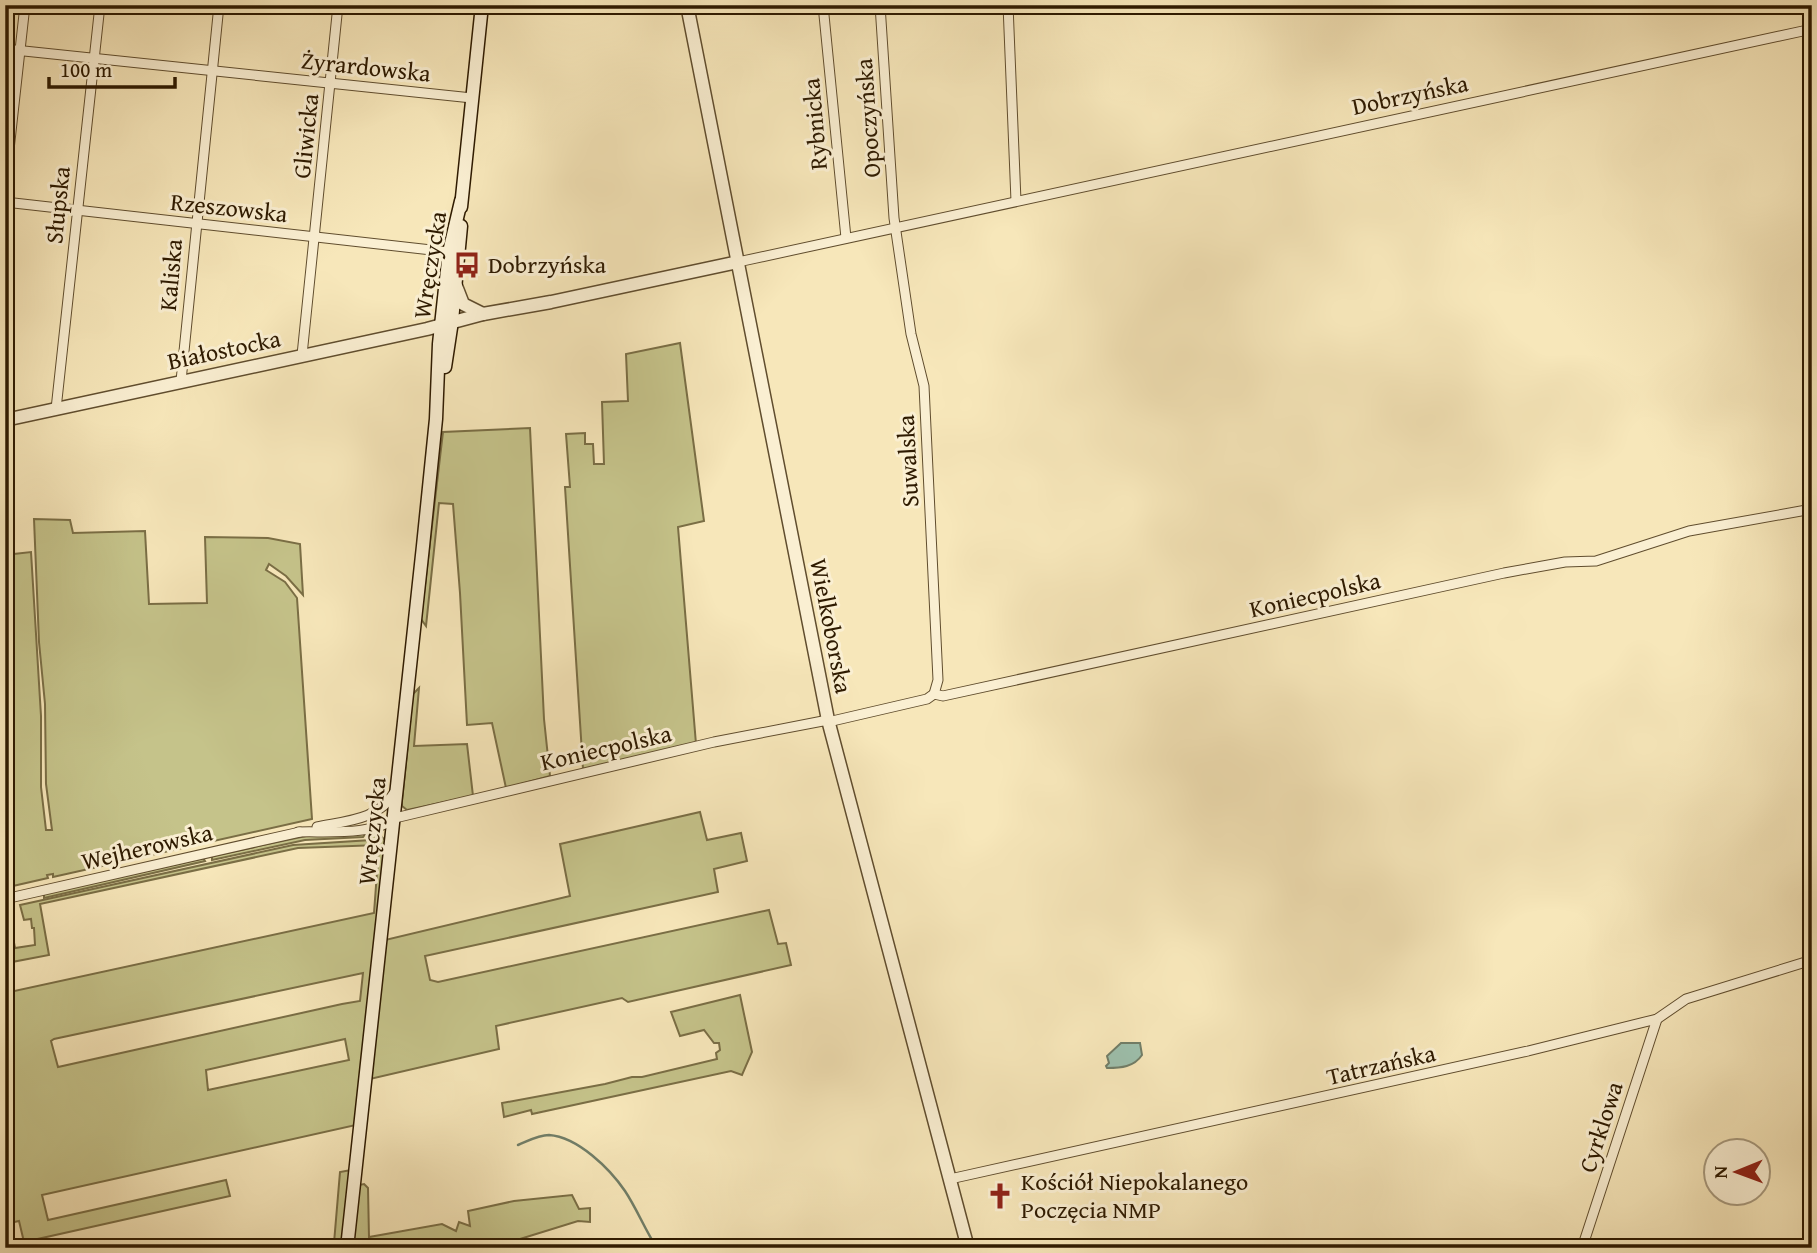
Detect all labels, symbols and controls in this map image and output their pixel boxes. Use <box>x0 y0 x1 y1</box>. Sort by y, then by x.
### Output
street label: Żyrardowska <box>300 42 433 91</box>
scale bar <box>49 46 175 90</box>
text: 100 m <box>60 54 112 85</box>
street label: Opoczyńska <box>846 57 889 179</box>
street label: Dobrzyńska <box>1348 65 1472 124</box>
street label: Rybnicka <box>793 76 836 172</box>
street label: Gliwicka <box>284 91 327 180</box>
street label: Słupska <box>36 164 79 245</box>
street label: Rzeszowska <box>169 184 290 231</box>
street label: Wręczycka <box>404 208 455 321</box>
street label: Kaliska <box>150 237 191 312</box>
place label: Dobrzyńska <box>488 247 607 282</box>
bus stop icon: Dobrzyńska <box>452 250 482 280</box>
street label: Białostocka <box>164 320 284 379</box>
street label: Suwalska <box>888 413 927 508</box>
street label: Wielkoborska <box>801 555 862 697</box>
street label: Koniecpolska <box>1246 562 1385 627</box>
street label: Koniecpolska <box>537 715 676 780</box>
street label: Wręczycka <box>348 775 395 887</box>
street label: Wejherowska <box>78 814 216 879</box>
street label: Tatrzańska <box>1323 1035 1439 1094</box>
street label: Cyrklowa <box>1569 1076 1632 1177</box>
north arrow <box>1702 1138 1772 1208</box>
place label: Kościół Niepokalanego Poczęcia NMP <box>1021 1164 1248 1227</box>
text: N <box>1706 1165 1734 1179</box>
church icon: Kościół Niepokalanego Poczęcia NMP <box>985 1181 1015 1211</box>

